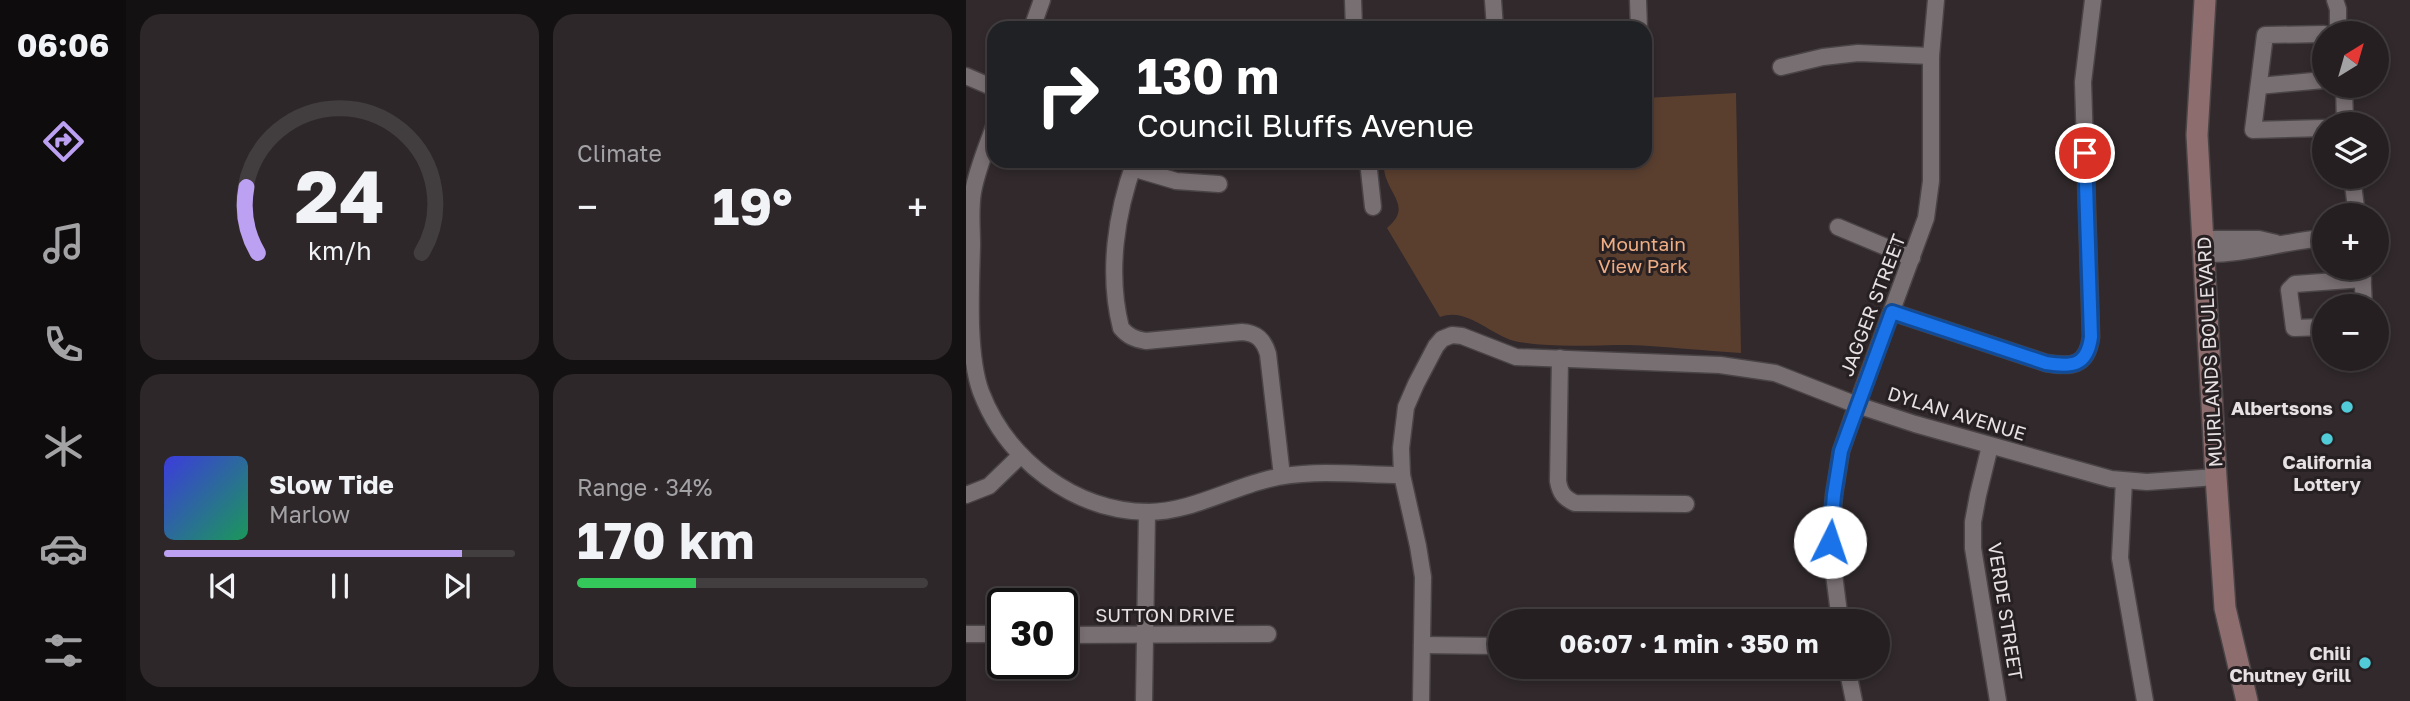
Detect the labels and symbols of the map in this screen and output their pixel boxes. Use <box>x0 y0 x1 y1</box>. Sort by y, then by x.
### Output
north arrow <box>2312 21 2389 98</box>
pin <box>2055 123 2115 183</box>
street label: JAGGER STREET <box>1834 231 1910 379</box>
park label: Mountain View Park <box>1598 232 1688 277</box>
street label: MUIRLANDS BOULEVARD <box>2191 236 2227 468</box>
street label: DYLAN AVENUE <box>1885 381 2029 445</box>
place label: Albertsons <box>2231 396 2333 419</box>
marker: Albertsons <box>2339 399 2355 415</box>
marker: California Lottery <box>2319 431 2335 447</box>
place label: California Lottery <box>2282 450 2372 495</box>
position arrow <box>1793 505 1867 579</box>
street label: VERDE STREET <box>1984 541 2028 682</box>
speed limit sign: 30 <box>987 588 1078 679</box>
street label: SUTTON DRIVE <box>1095 603 1235 626</box>
place label: Chili Chutney Grill <box>2229 641 2351 686</box>
marker: Chili Chutney Grill <box>2357 655 2373 671</box>

